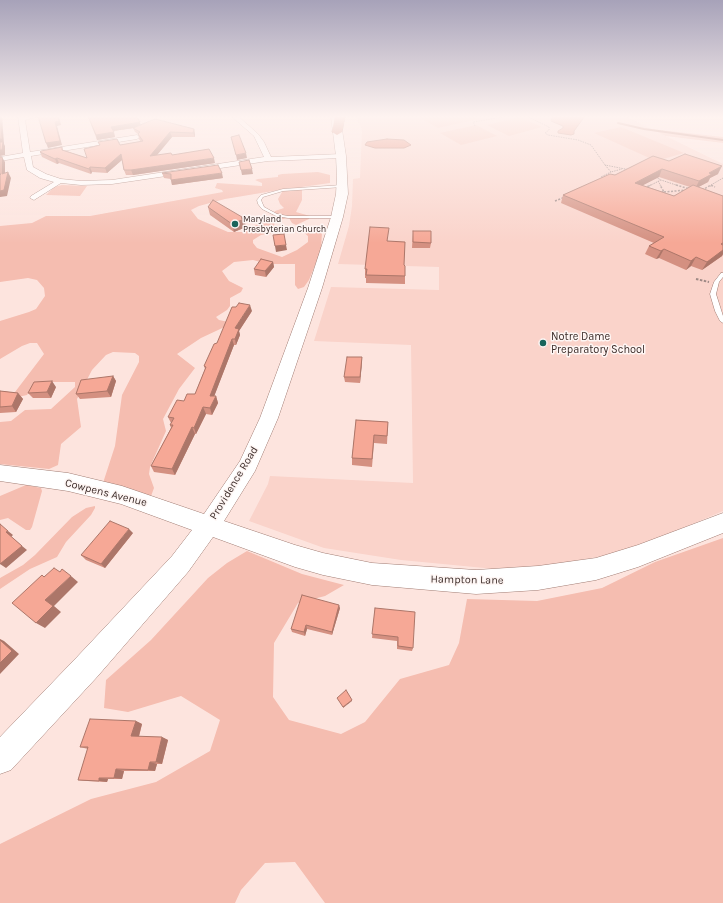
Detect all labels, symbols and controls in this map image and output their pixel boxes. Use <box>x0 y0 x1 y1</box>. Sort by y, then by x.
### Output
place label: Maryland Presbyterian Church <box>243 214 326 235</box>
marker: Maryland Presbyterian Church <box>230 219 240 229</box>
place label: Notre Dame Preparatory School <box>551 330 645 356</box>
marker: Notre Dame Preparatory School <box>538 338 548 348</box>
street label: Providence Road <box>207 444 261 522</box>
street label: Cowpens Avenue <box>64 476 148 510</box>
street label: Hampton Lane <box>430 573 504 587</box>

